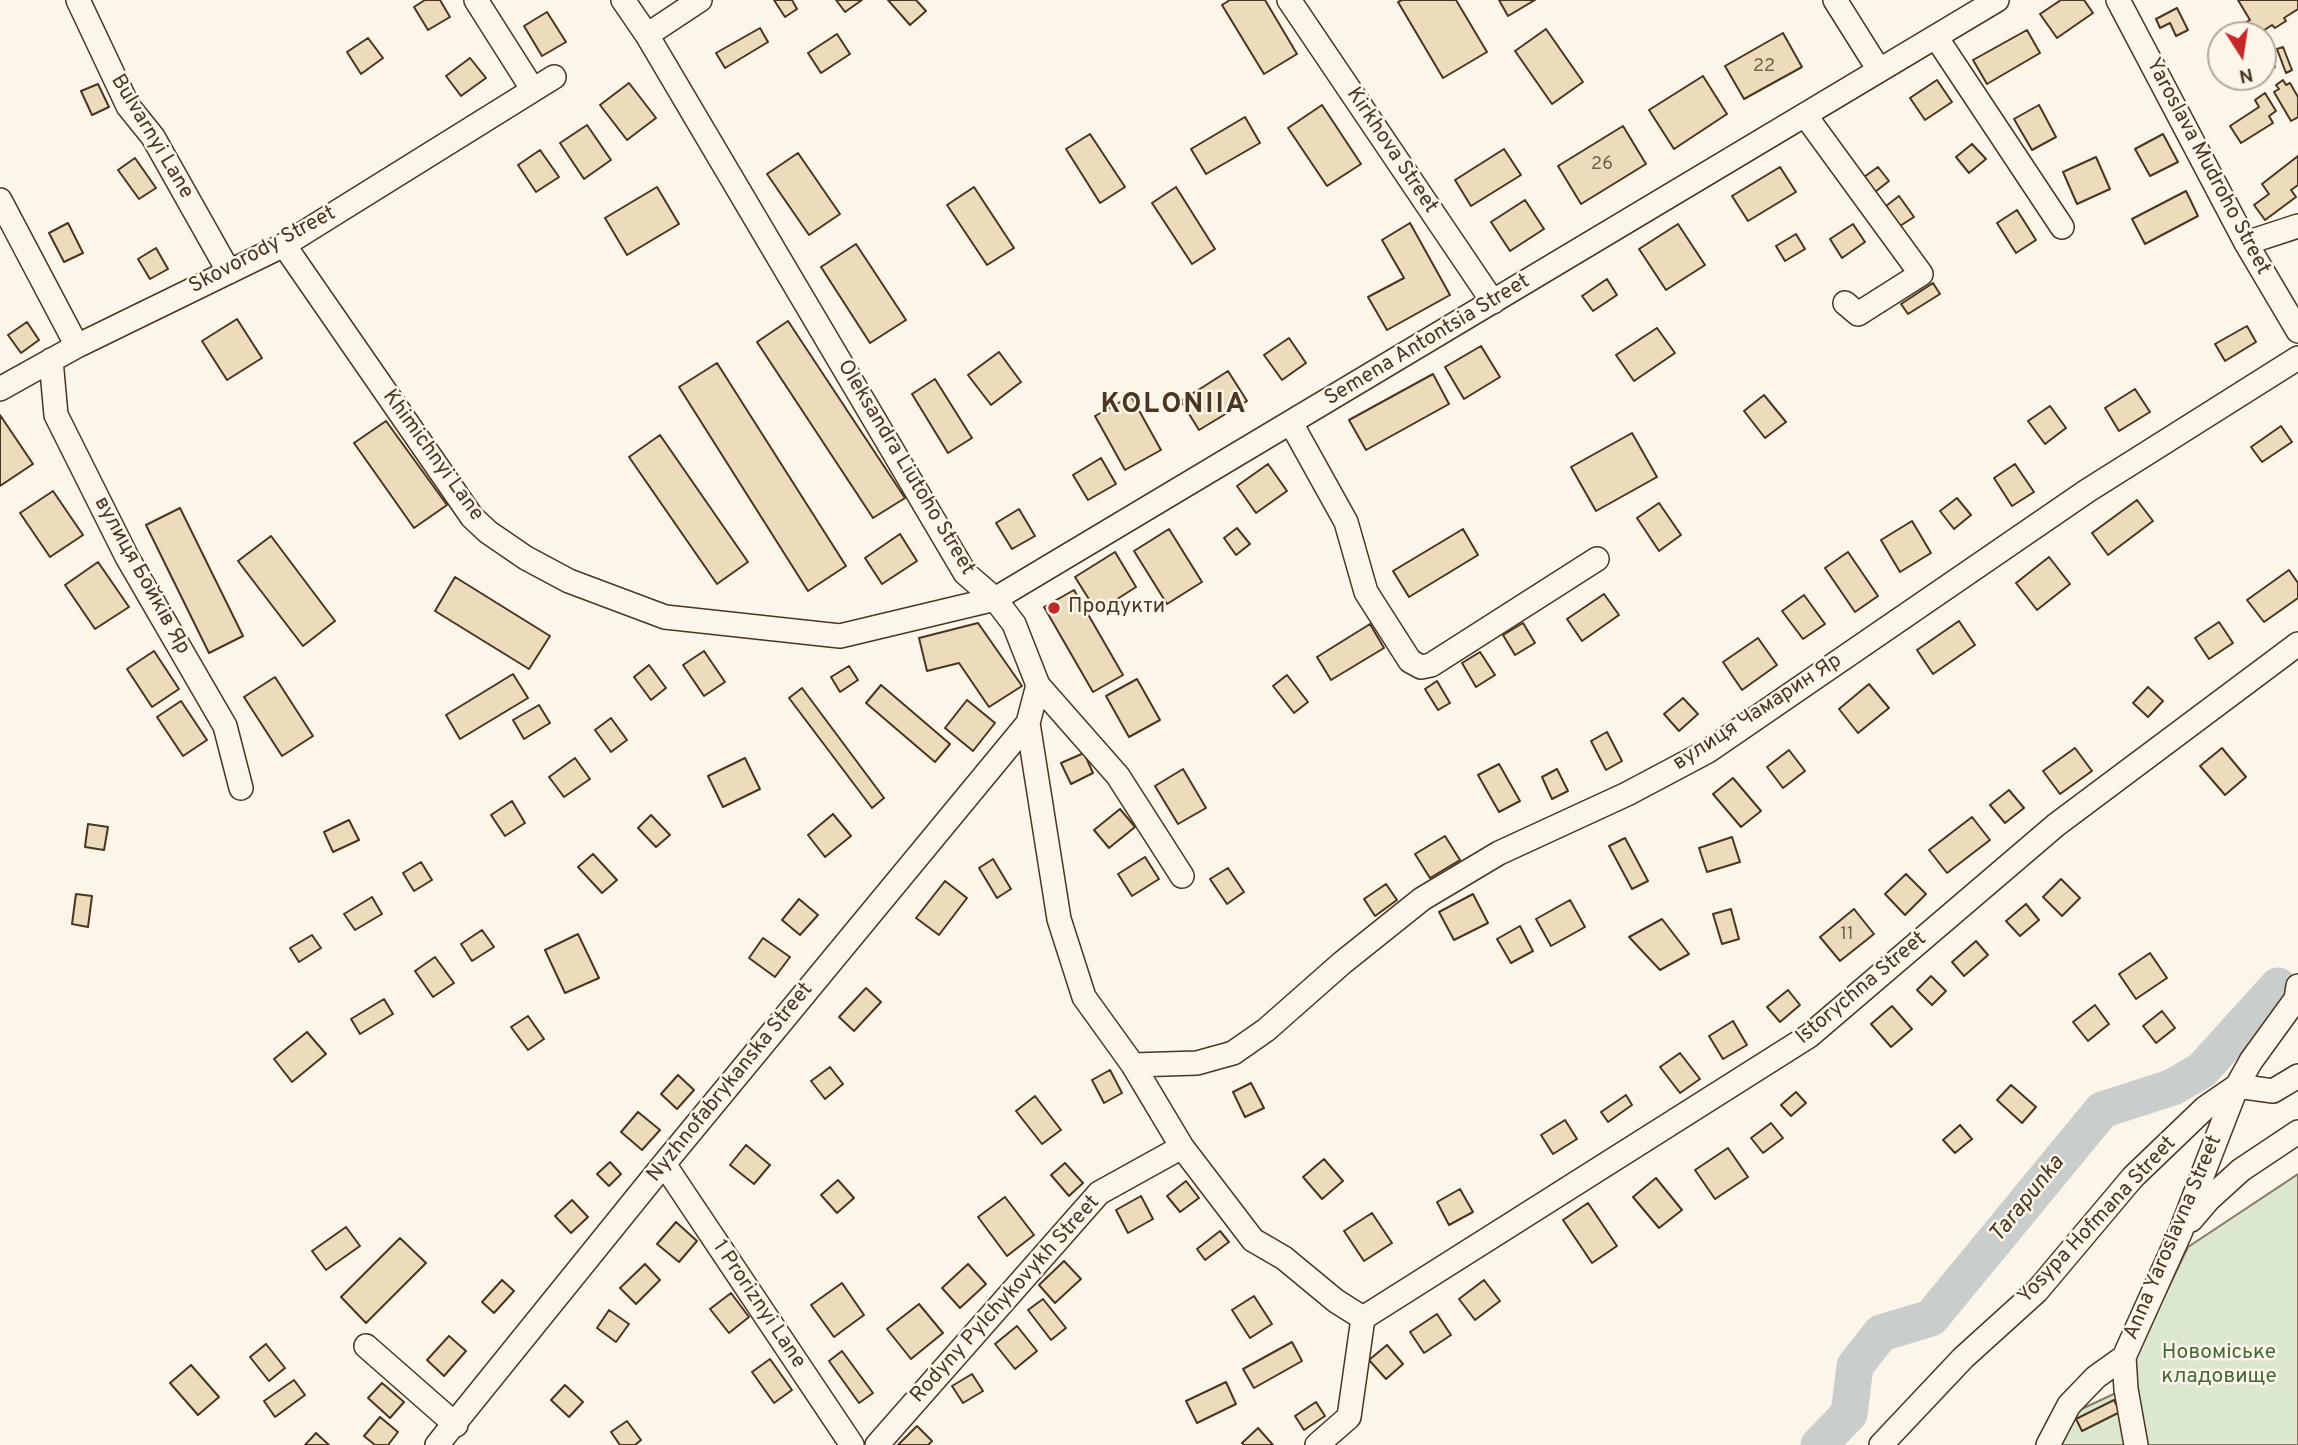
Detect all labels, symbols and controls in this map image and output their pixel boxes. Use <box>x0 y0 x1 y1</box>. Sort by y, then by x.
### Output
north arrow <box>2207 21 2277 91</box>
street label: Yaroslava Mudroho Street <box>2139 54 2275 280</box>
house number: 22 <box>1753 56 1775 78</box>
text: N <box>2237 61 2255 88</box>
street label: Bulvarnyi Lane <box>104 70 198 204</box>
street label: Kirkhova Street <box>1340 83 1442 219</box>
house number: 26 <box>1591 154 1613 176</box>
street label: Skovorody Street <box>185 202 341 300</box>
street label: Semena Antontsia Street <box>1321 270 1535 412</box>
street label: Oleksandra Liutoho Street <box>831 356 979 580</box>
street label: Khimichnyi Lane <box>376 385 488 527</box>
district label: KOLONIIA <box>1101 389 1247 423</box>
street label: вулиця Бойків Яр <box>87 493 195 659</box>
place label: Продукти <box>1068 595 1165 621</box>
marker: Продукти <box>1046 600 1062 616</box>
street label: вулиця Чамарин Яр <box>1669 649 1847 777</box>
house number: 11 <box>1840 924 1854 946</box>
street label: Istorychna Street <box>1792 927 1932 1051</box>
street label: Nyzhnofabrykanska Street <box>643 978 819 1188</box>
street label: Yosypa Hofmana Street <box>2014 1132 2182 1310</box>
street label: Anna Yaroslavna Street <box>2119 1132 2229 1344</box>
water label: Tarapunka <box>1984 1151 2072 1249</box>
street label: Rodyny Pylchykovykh Street <box>906 1191 1106 1409</box>
street label: 1 Proriznyi Lane <box>706 1236 810 1374</box>
park label: Новоміське кладовище <box>2161 1341 2277 1391</box>

